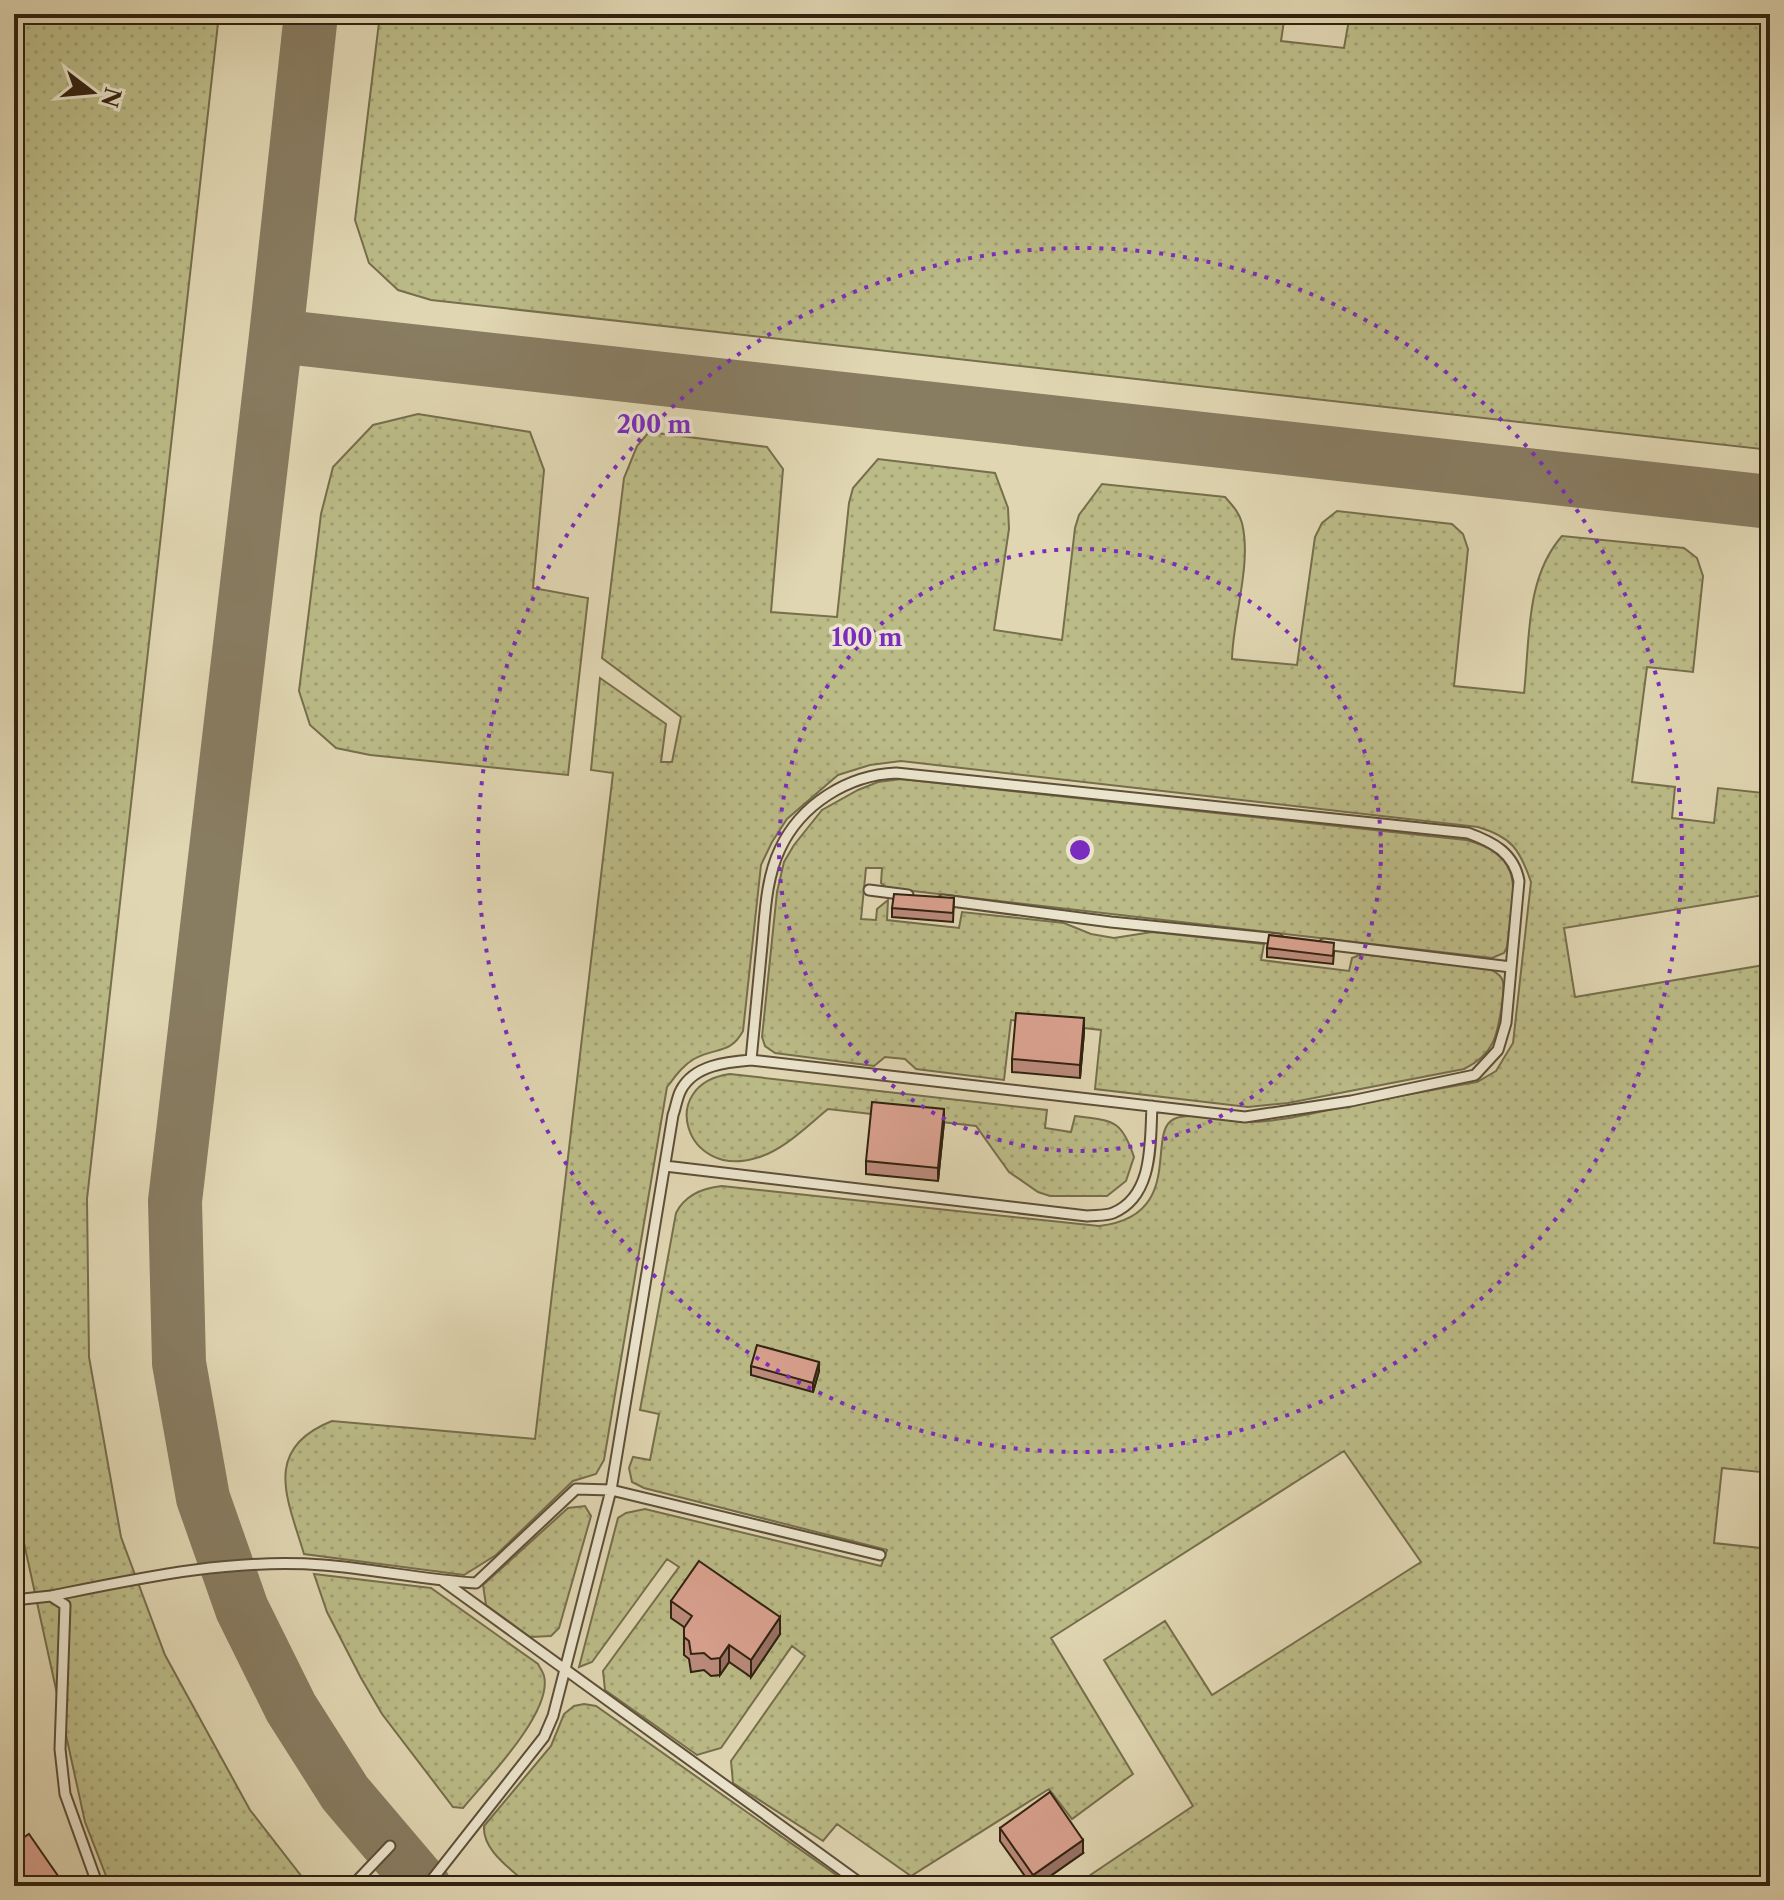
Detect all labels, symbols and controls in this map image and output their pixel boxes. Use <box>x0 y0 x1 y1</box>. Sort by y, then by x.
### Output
north arrow <box>52 52 132 132</box>
text: N <box>95 84 126 110</box>
text: 200 m <box>617 410 691 439</box>
text: 100 m <box>831 623 903 652</box>
centre of rings <box>1066 836 1094 864</box>

